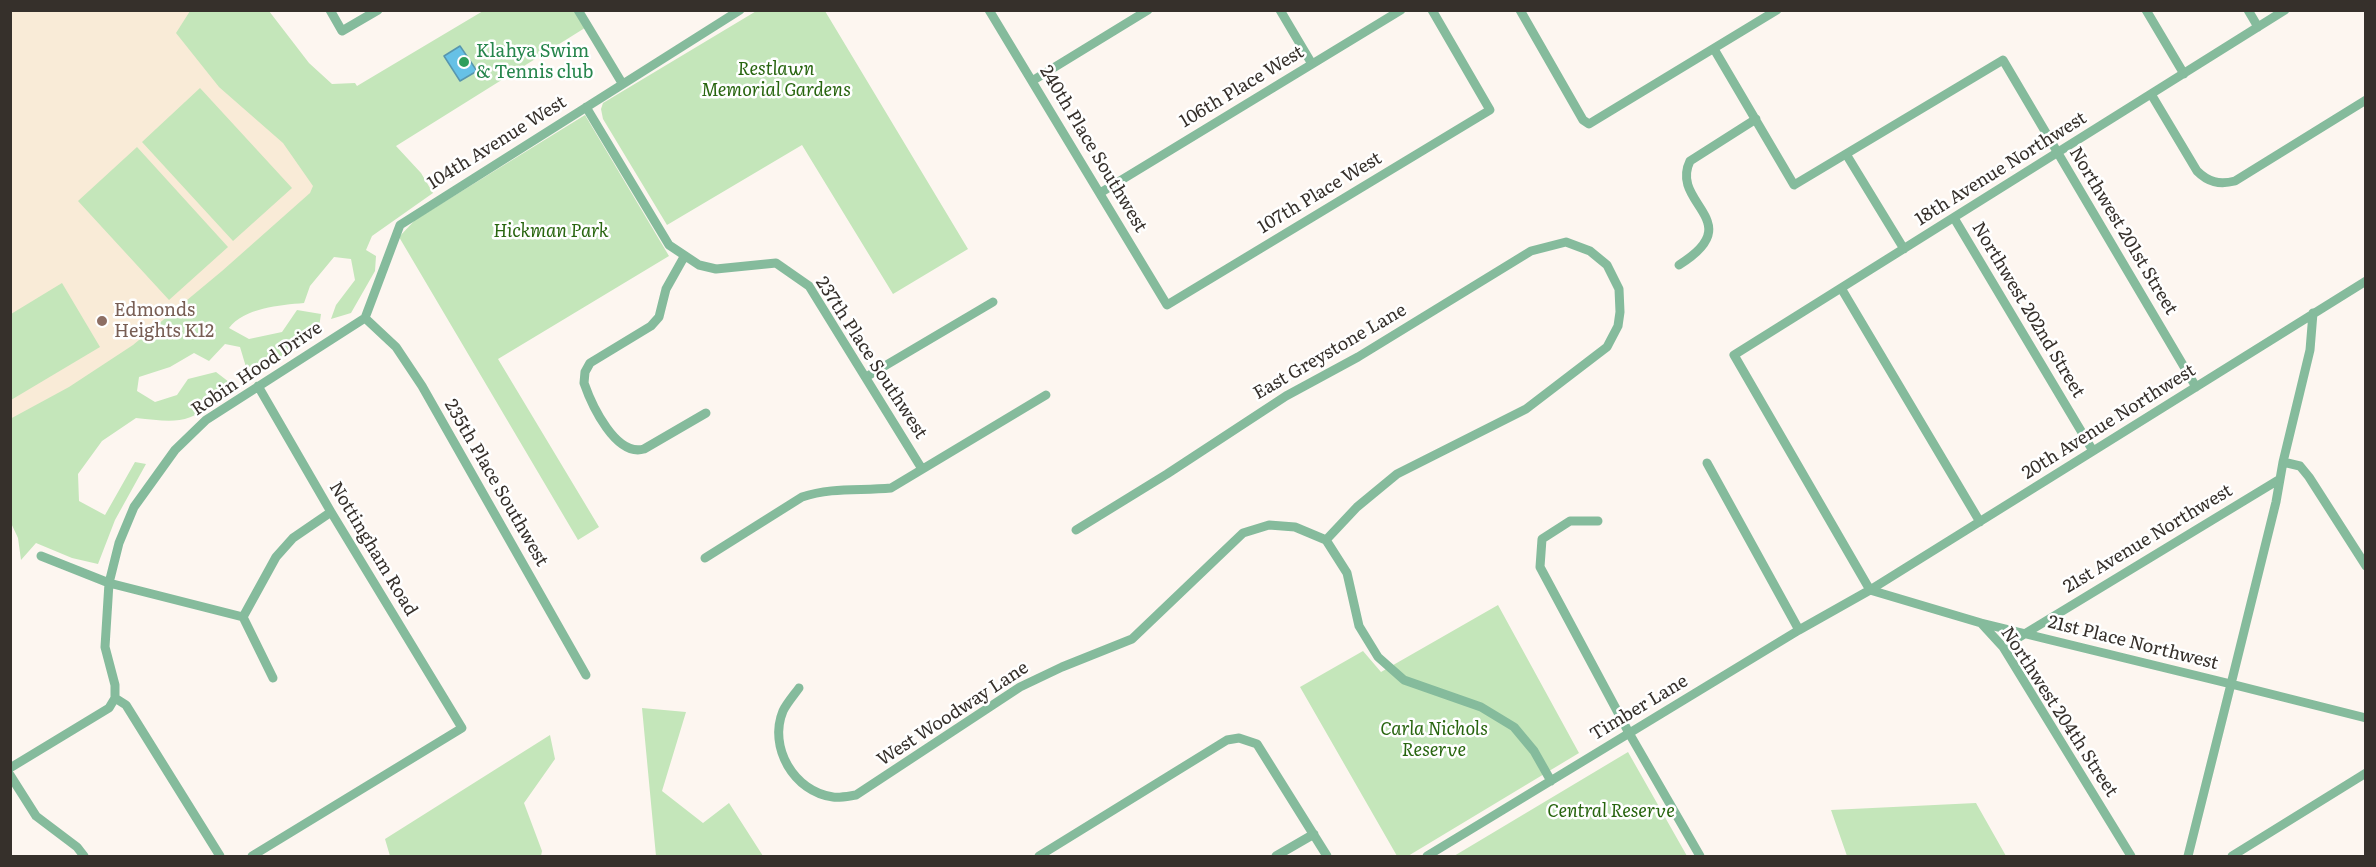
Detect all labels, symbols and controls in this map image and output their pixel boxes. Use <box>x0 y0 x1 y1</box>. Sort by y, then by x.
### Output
place label: Klahya Swim & Tennis club <box>476 41 593 84</box>
street label: 106th Place West <box>1176 41 1308 133</box>
marker: Klahya Swim & Tennis club <box>457 55 471 69</box>
park label: Restlawn Memorial Gardens <box>701 59 851 101</box>
street label: 240th Place Southwest <box>1035 62 1151 236</box>
street label: 104th Avenue West <box>424 92 570 194</box>
street label: 18th Avenue Northwest <box>1911 107 2091 231</box>
street label: Northwest 201st Street <box>2064 143 2182 319</box>
street label: 107th Place West <box>1254 148 1386 238</box>
street label: Northwest 202nd Street <box>1967 218 2089 402</box>
park label: Hickman Park <box>493 221 609 243</box>
street label: 237th Place Southwest <box>811 273 931 443</box>
street label: East Greystone Lane <box>1250 299 1410 405</box>
place label: Edmonds Heights K12 <box>114 300 214 342</box>
marker: Edmonds Heights K12 <box>95 314 109 328</box>
street label: Robin Hood Drive <box>188 317 326 421</box>
street label: 20th Avenue Northwest <box>2018 360 2200 484</box>
street label: 235th Place Southwest <box>439 396 553 570</box>
street label: Nottingham Road <box>324 478 422 620</box>
street label: 21st Avenue Northwest <box>2060 480 2236 598</box>
street label: 21st Place Northwest <box>2046 611 2220 675</box>
street label: Northwest 204th Street <box>1996 623 2122 801</box>
street label: West Woodway Lane <box>873 657 1033 771</box>
street label: Timber Lane <box>1586 670 1692 746</box>
park label: Carla Nichols Reserve <box>1380 719 1488 762</box>
park label: Central Reserve <box>1547 801 1675 823</box>

